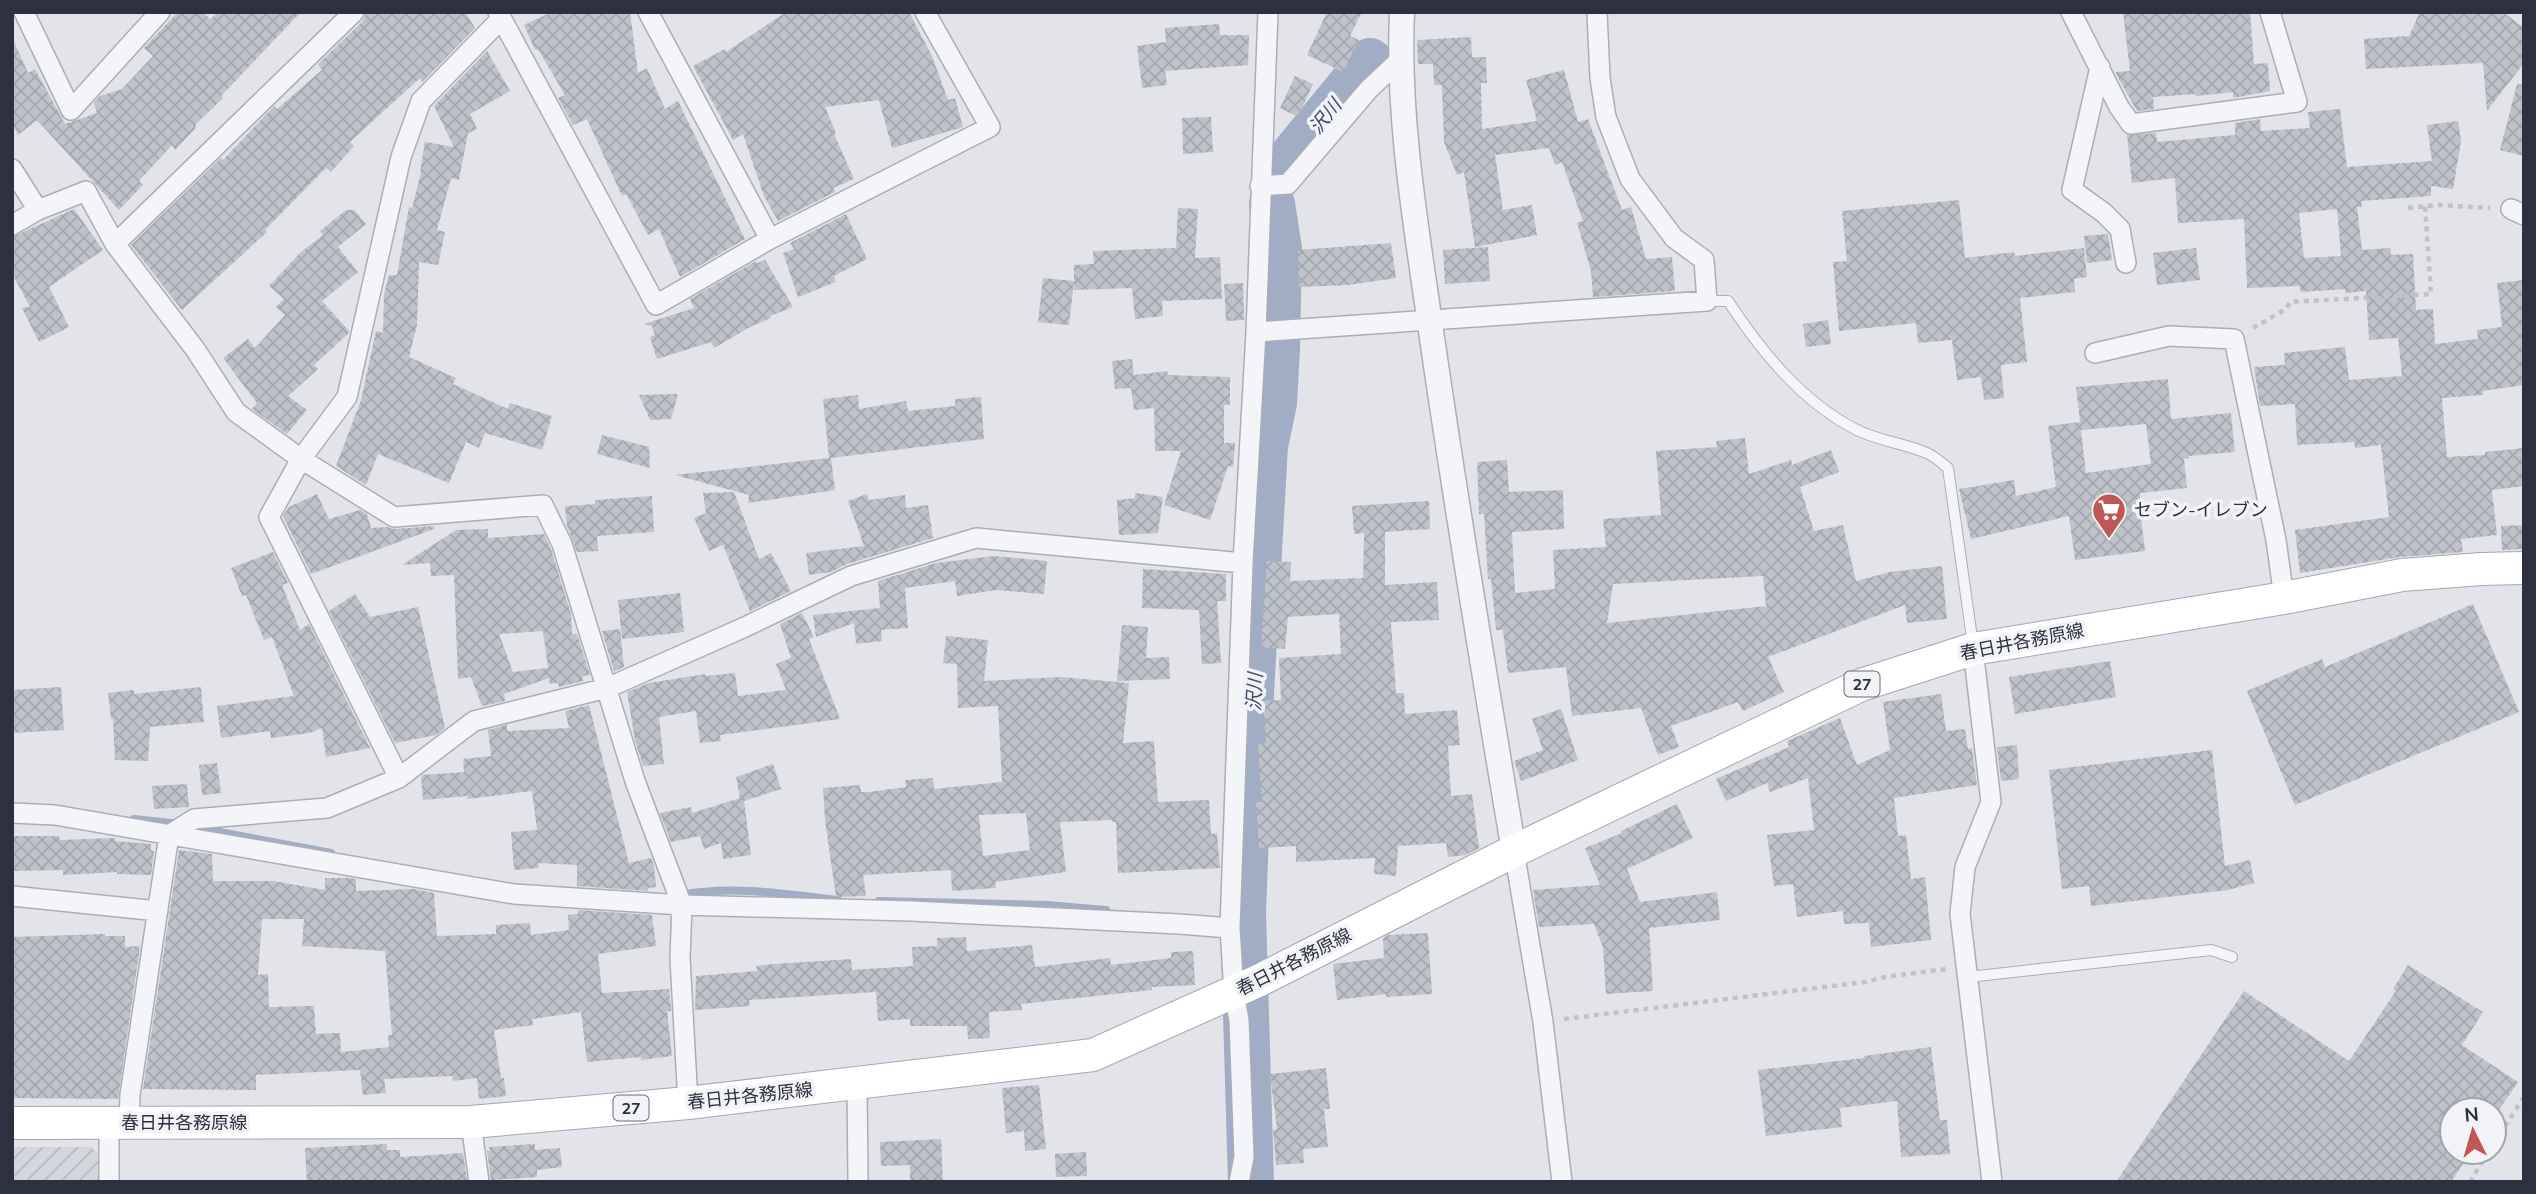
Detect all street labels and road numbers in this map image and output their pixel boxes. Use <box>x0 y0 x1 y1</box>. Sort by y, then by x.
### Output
street label: 春日井各務原線 <box>1958 618 2086 665</box>
road number: 27 <box>1844 671 1880 696</box>
street label: 春日井各務原線 <box>1232 923 1355 1000</box>
street label: 春日井各務原線 <box>686 1077 814 1114</box>
road number: 27 <box>614 1096 648 1120</box>
street label: 春日井各務原線 <box>121 1111 247 1134</box>

